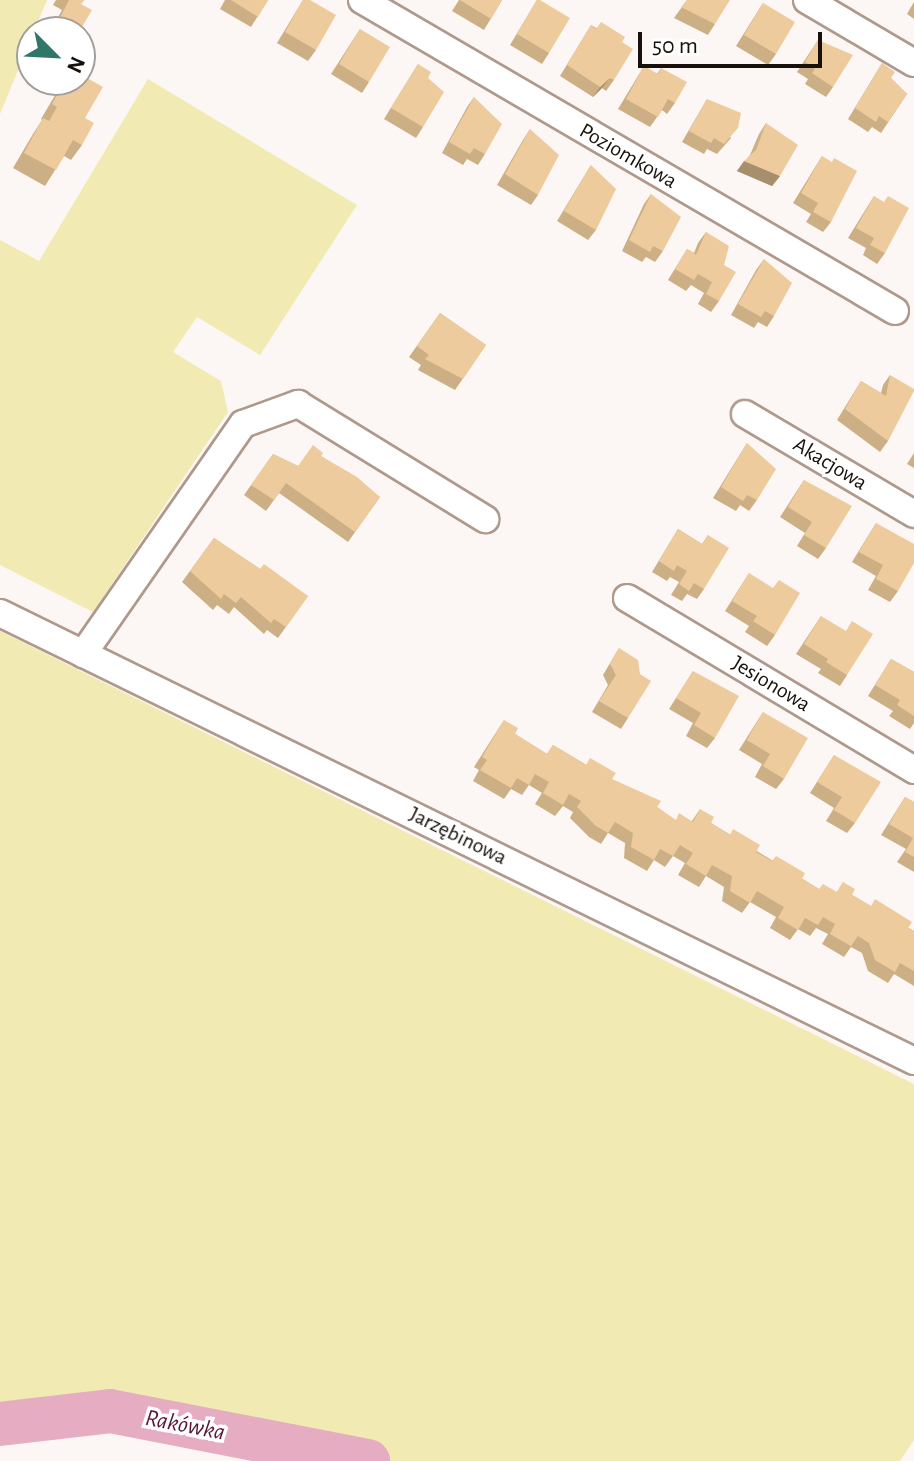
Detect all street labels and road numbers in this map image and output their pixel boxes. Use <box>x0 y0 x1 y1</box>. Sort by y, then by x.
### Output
street label: Poziomkowa <box>574 117 682 195</box>
street label: Akacjowa <box>788 432 872 496</box>
street label: Jesionowa <box>727 650 815 718</box>
street label: Jarzębinowa <box>405 801 511 871</box>

